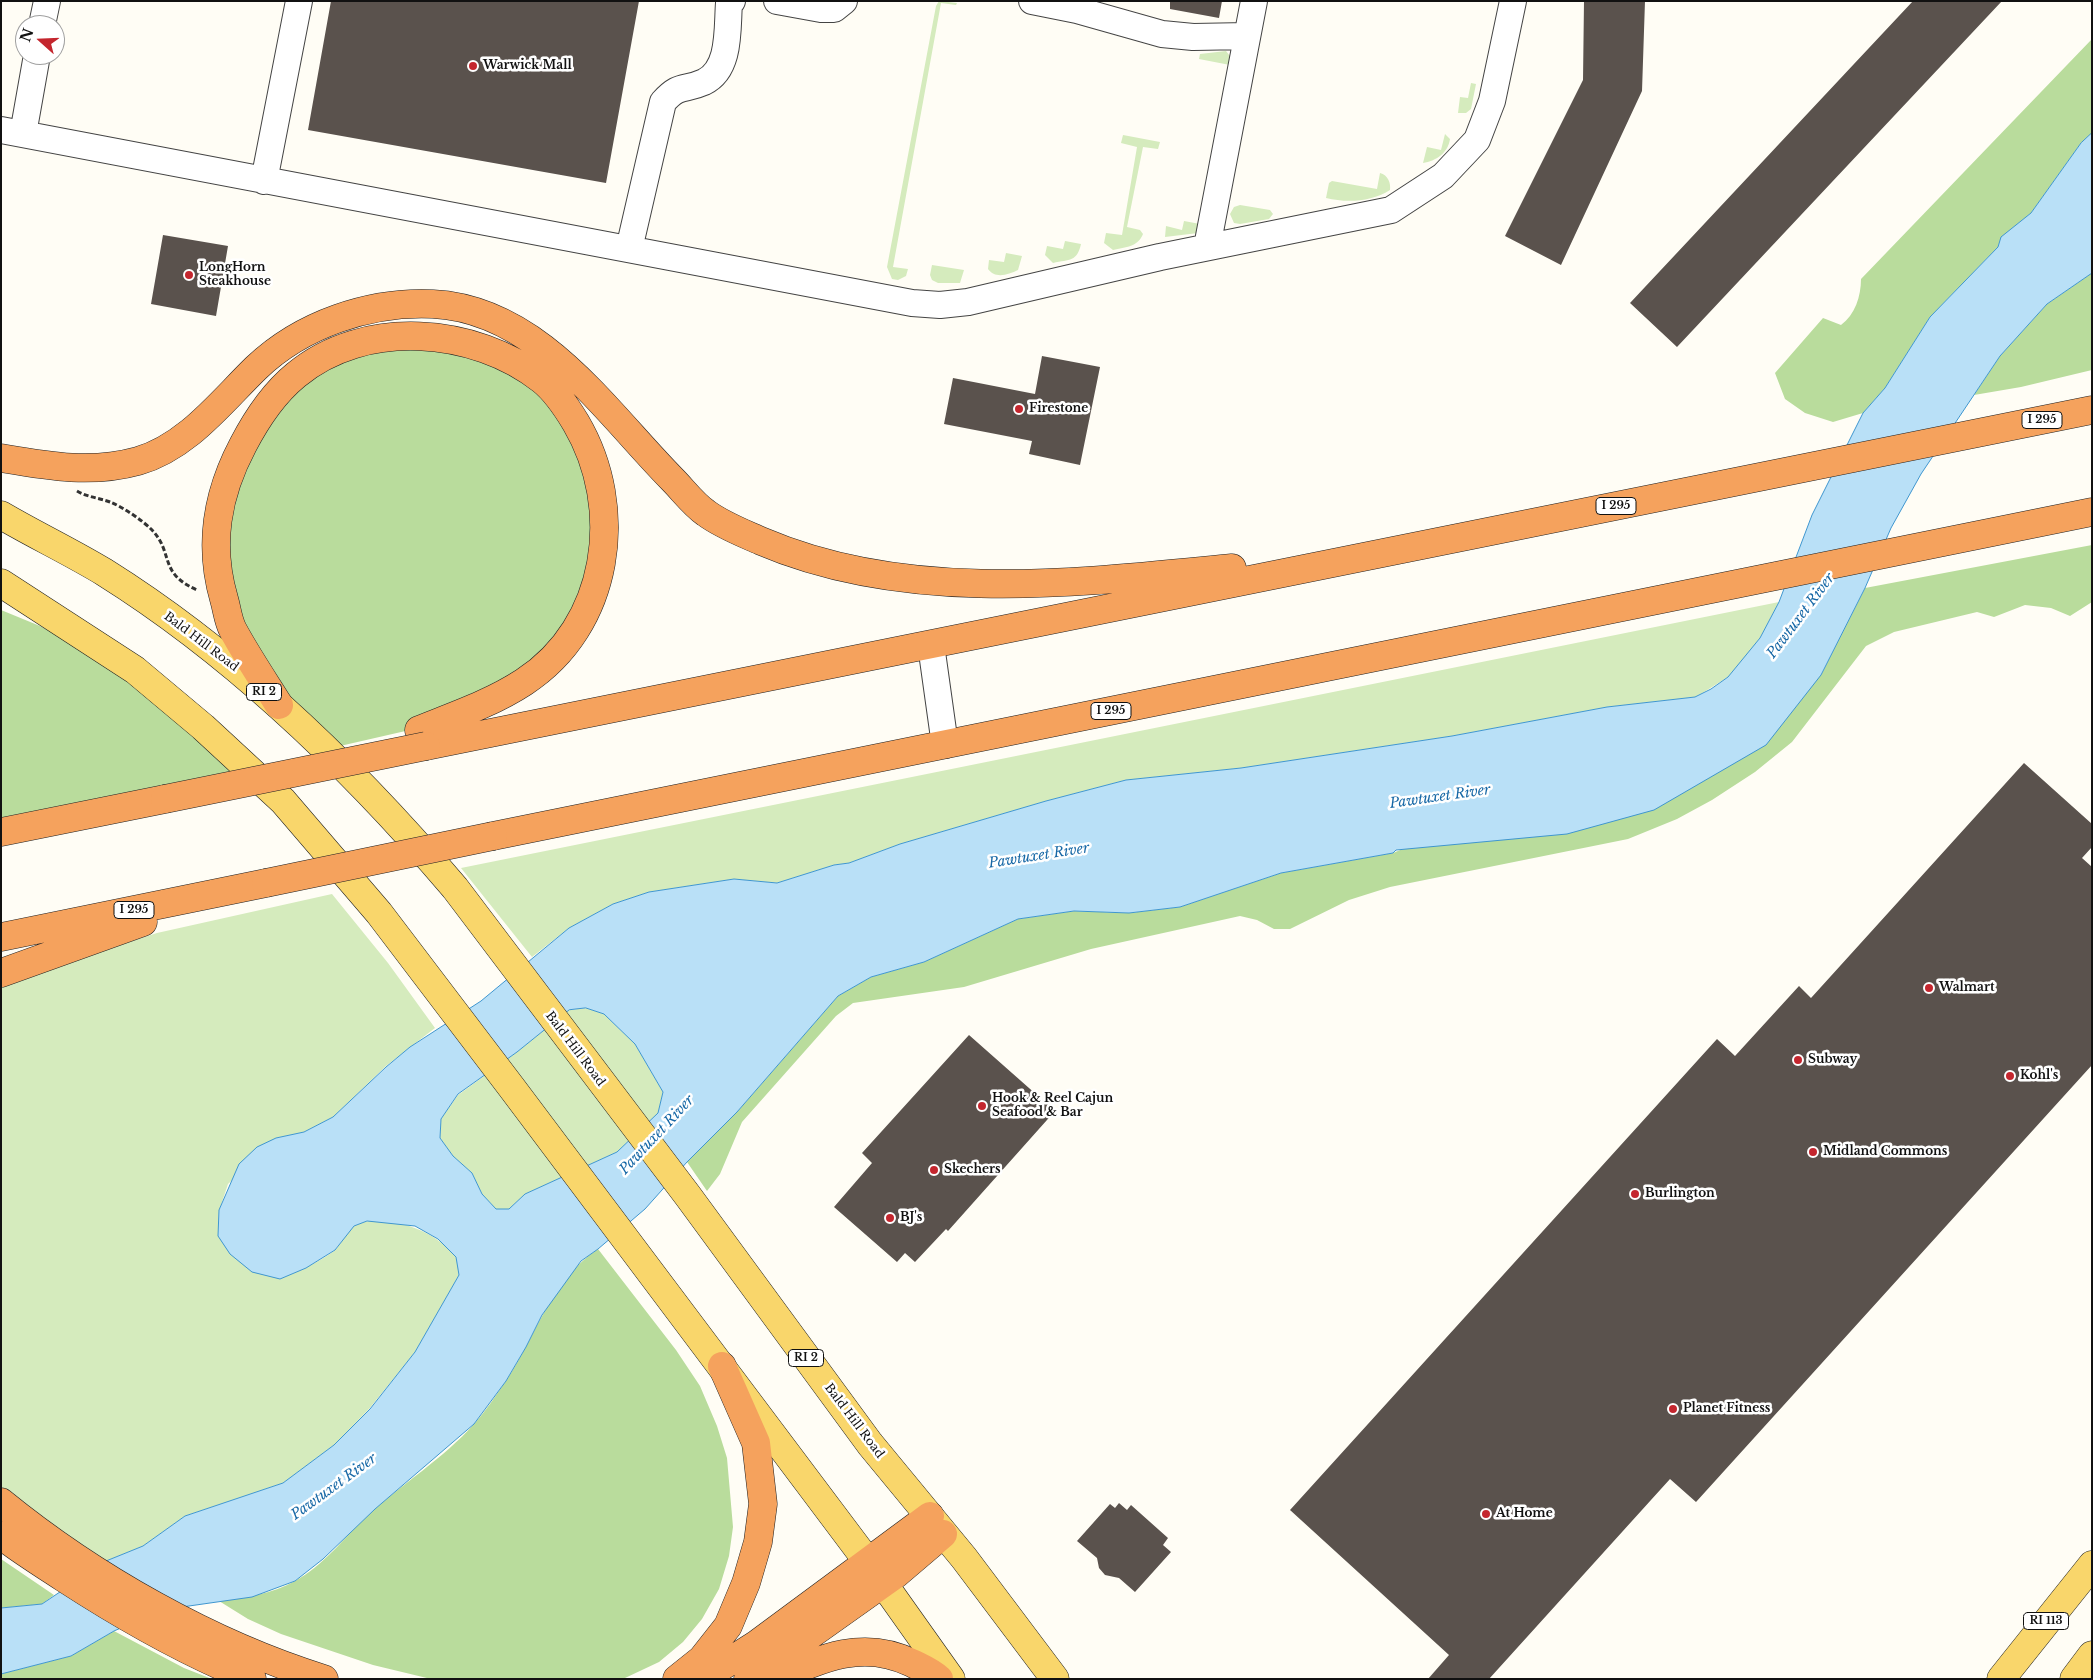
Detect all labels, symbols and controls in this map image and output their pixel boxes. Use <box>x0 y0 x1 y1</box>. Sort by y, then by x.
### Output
north arrow <box>15 15 65 65</box>
text: N <box>16 26 38 44</box>
place label: Warwick Mall <box>483 59 572 73</box>
marker: Warwick Mall <box>467 60 479 72</box>
place label: LongHorn Steakhouse <box>199 261 271 289</box>
marker: LongHorn Steakhouse <box>183 269 195 281</box>
place label: Firestone <box>1029 402 1088 416</box>
marker: Firestone <box>1013 403 1025 415</box>
road number: I 295 <box>2022 412 2062 428</box>
road number: I 295 <box>1596 498 1636 514</box>
water label: Pawtuxet River <box>1764 570 1838 662</box>
street label: Bald Hill Road <box>161 609 241 675</box>
road number: RI 2 <box>246 684 282 700</box>
road number: I 295 <box>1091 702 1131 719</box>
water label: Pawtuxet River <box>1388 782 1492 812</box>
water label: Pawtuxet River <box>987 840 1091 872</box>
road number: I 295 <box>114 902 154 918</box>
place label: Walmart <box>1939 981 1995 995</box>
marker: Walmart <box>1923 982 1935 994</box>
street label: Bald Hill Road <box>542 1009 608 1089</box>
place label: Subway <box>1808 1053 1857 1067</box>
marker: Subway <box>1792 1054 1804 1066</box>
place label: Kohl's <box>2020 1069 2058 1083</box>
marker: Kohl's <box>2004 1070 2016 1082</box>
water label: Pawtuxet River <box>616 1092 698 1178</box>
place label: Hook & Reel Cajun Seafood & Bar <box>992 1092 1113 1120</box>
marker: Hook & Reel Cajun Seafood & Bar <box>976 1100 988 1112</box>
place label: Midland Commons <box>1823 1145 1947 1159</box>
marker: Midland Commons <box>1807 1146 1819 1158</box>
place label: Skechers <box>944 1163 1001 1177</box>
marker: Skechers <box>928 1164 940 1176</box>
place label: Burlington <box>1645 1187 1715 1201</box>
marker: Burlington <box>1629 1188 1641 1200</box>
place label: BJ's <box>900 1211 922 1225</box>
marker: BJ's <box>884 1212 896 1224</box>
road number: RI 2 <box>788 1350 824 1366</box>
street label: Bald Hill Road <box>821 1381 887 1461</box>
place label: Planet Fitness <box>1683 1402 1770 1416</box>
marker: Planet Fitness <box>1667 1403 1679 1415</box>
water label: Pawtuxet River <box>288 1450 380 1524</box>
place label: At Home <box>1496 1507 1553 1521</box>
marker: At Home <box>1480 1508 1492 1520</box>
road number: RI 113 <box>2024 1612 2068 1630</box>

